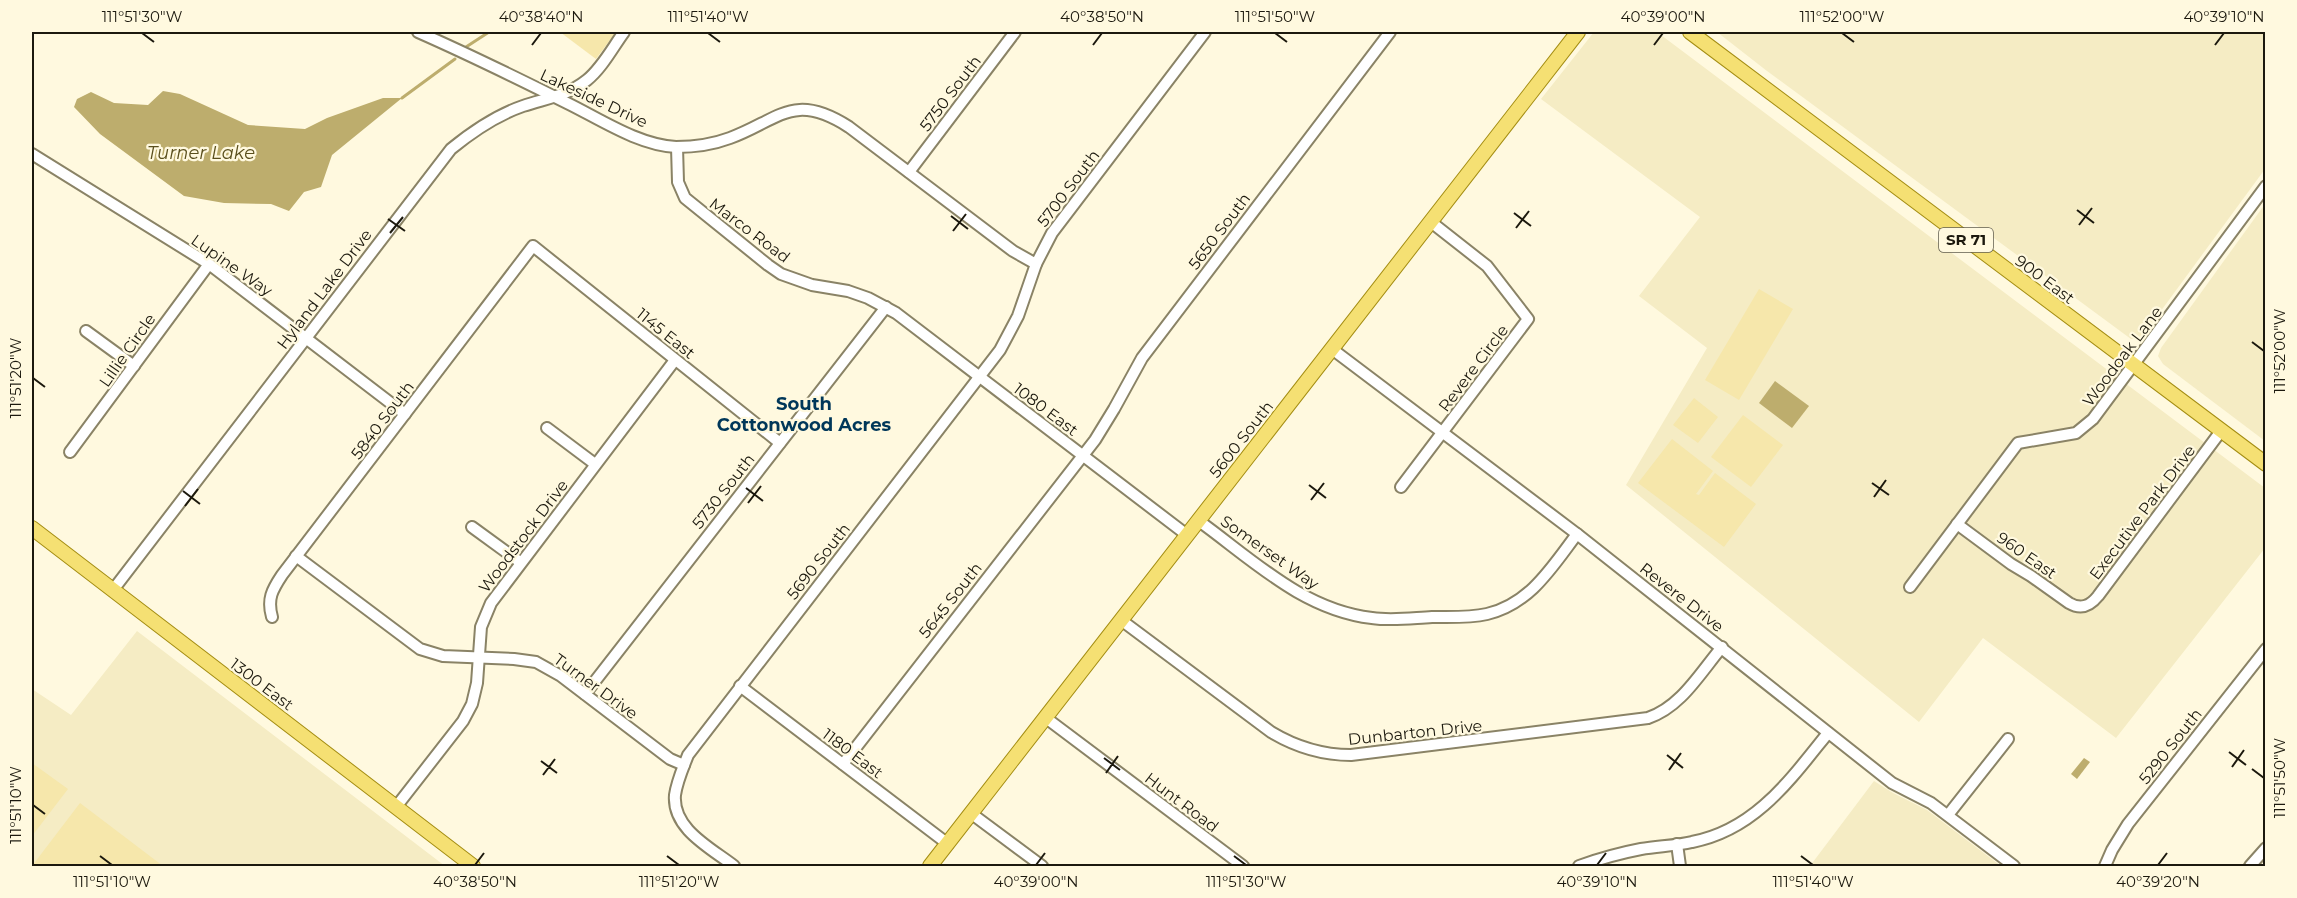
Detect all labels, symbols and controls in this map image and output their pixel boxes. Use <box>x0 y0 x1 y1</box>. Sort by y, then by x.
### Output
text: 111°51'30"W <box>102 7 183 26</box>
text: 40°38'40"N <box>499 7 583 26</box>
text: 111°51'40"W <box>667 7 749 26</box>
text: 40°38'50"N <box>1060 7 1144 26</box>
text: 111°51'50"W <box>1235 7 1316 26</box>
text: 40°39'00"N <box>1620 7 1706 26</box>
text: 111°52'00"W <box>1800 7 1885 26</box>
text: 40°39'10"N <box>2183 7 2265 26</box>
street label: 5750 South <box>916 52 985 135</box>
street label: Lakeside Drive <box>537 65 651 132</box>
water label: Turner Lake <box>147 142 255 164</box>
street label: 5700 South <box>1033 146 1103 230</box>
street label: 5650 South <box>1185 189 1254 273</box>
street label: Marco Road <box>706 194 794 267</box>
street label: Hyland Lake Drive <box>273 226 376 353</box>
road number: SR 71 <box>1939 228 1993 252</box>
street label: Lupine Way <box>188 231 276 301</box>
street label: 900 East <box>2011 251 2079 308</box>
street label: Woodoak Lane <box>2079 303 2166 410</box>
street label: 1145 East <box>633 304 699 363</box>
text: 111°52'00"W <box>2270 308 2289 393</box>
street label: Lillie Circle <box>95 310 160 391</box>
street label: Revere Circle <box>1435 321 1512 416</box>
text: 111°51'20"W <box>6 337 25 418</box>
street label: 5840 South <box>347 378 418 463</box>
street label: 1080 East <box>1010 379 1082 440</box>
district label: South Cottonwood Acres <box>717 393 892 436</box>
street label: 5600 South <box>1206 397 1277 481</box>
street label: Executive Park Drive <box>2085 441 2199 583</box>
street label: 5730 South <box>688 450 759 533</box>
street label: Woodstock Drive <box>475 476 572 596</box>
street label: Somerset Way <box>1217 511 1323 594</box>
street label: 5690 South <box>783 519 854 603</box>
street label: 960 East <box>1993 528 2061 583</box>
street label: 5645 South <box>915 559 986 642</box>
street label: Revere Drive <box>1636 559 1727 636</box>
street label: Turner Drive <box>550 650 641 723</box>
street label: 1300 East <box>226 654 298 715</box>
street label: 5290 South <box>2135 705 2206 788</box>
street label: Dunbarton Drive <box>1347 716 1483 749</box>
street label: 1180 East <box>819 724 887 783</box>
text: 111°51'50"W <box>2270 737 2289 818</box>
text: 111°51'10"W <box>6 766 25 844</box>
street label: Hunt Road <box>1141 769 1222 836</box>
text: 111°51'10"W <box>73 872 151 891</box>
text: 40°38'50"N <box>433 872 517 891</box>
text: 111°51'20"W <box>639 872 720 891</box>
text: 40°39'00"N <box>993 872 1079 891</box>
text: 111°51'30"W <box>1206 872 1287 891</box>
text: 40°39'10"N <box>1556 872 1638 891</box>
text: 111°51'40"W <box>1772 872 1854 891</box>
text: 40°39'20"N <box>2116 872 2200 891</box>

